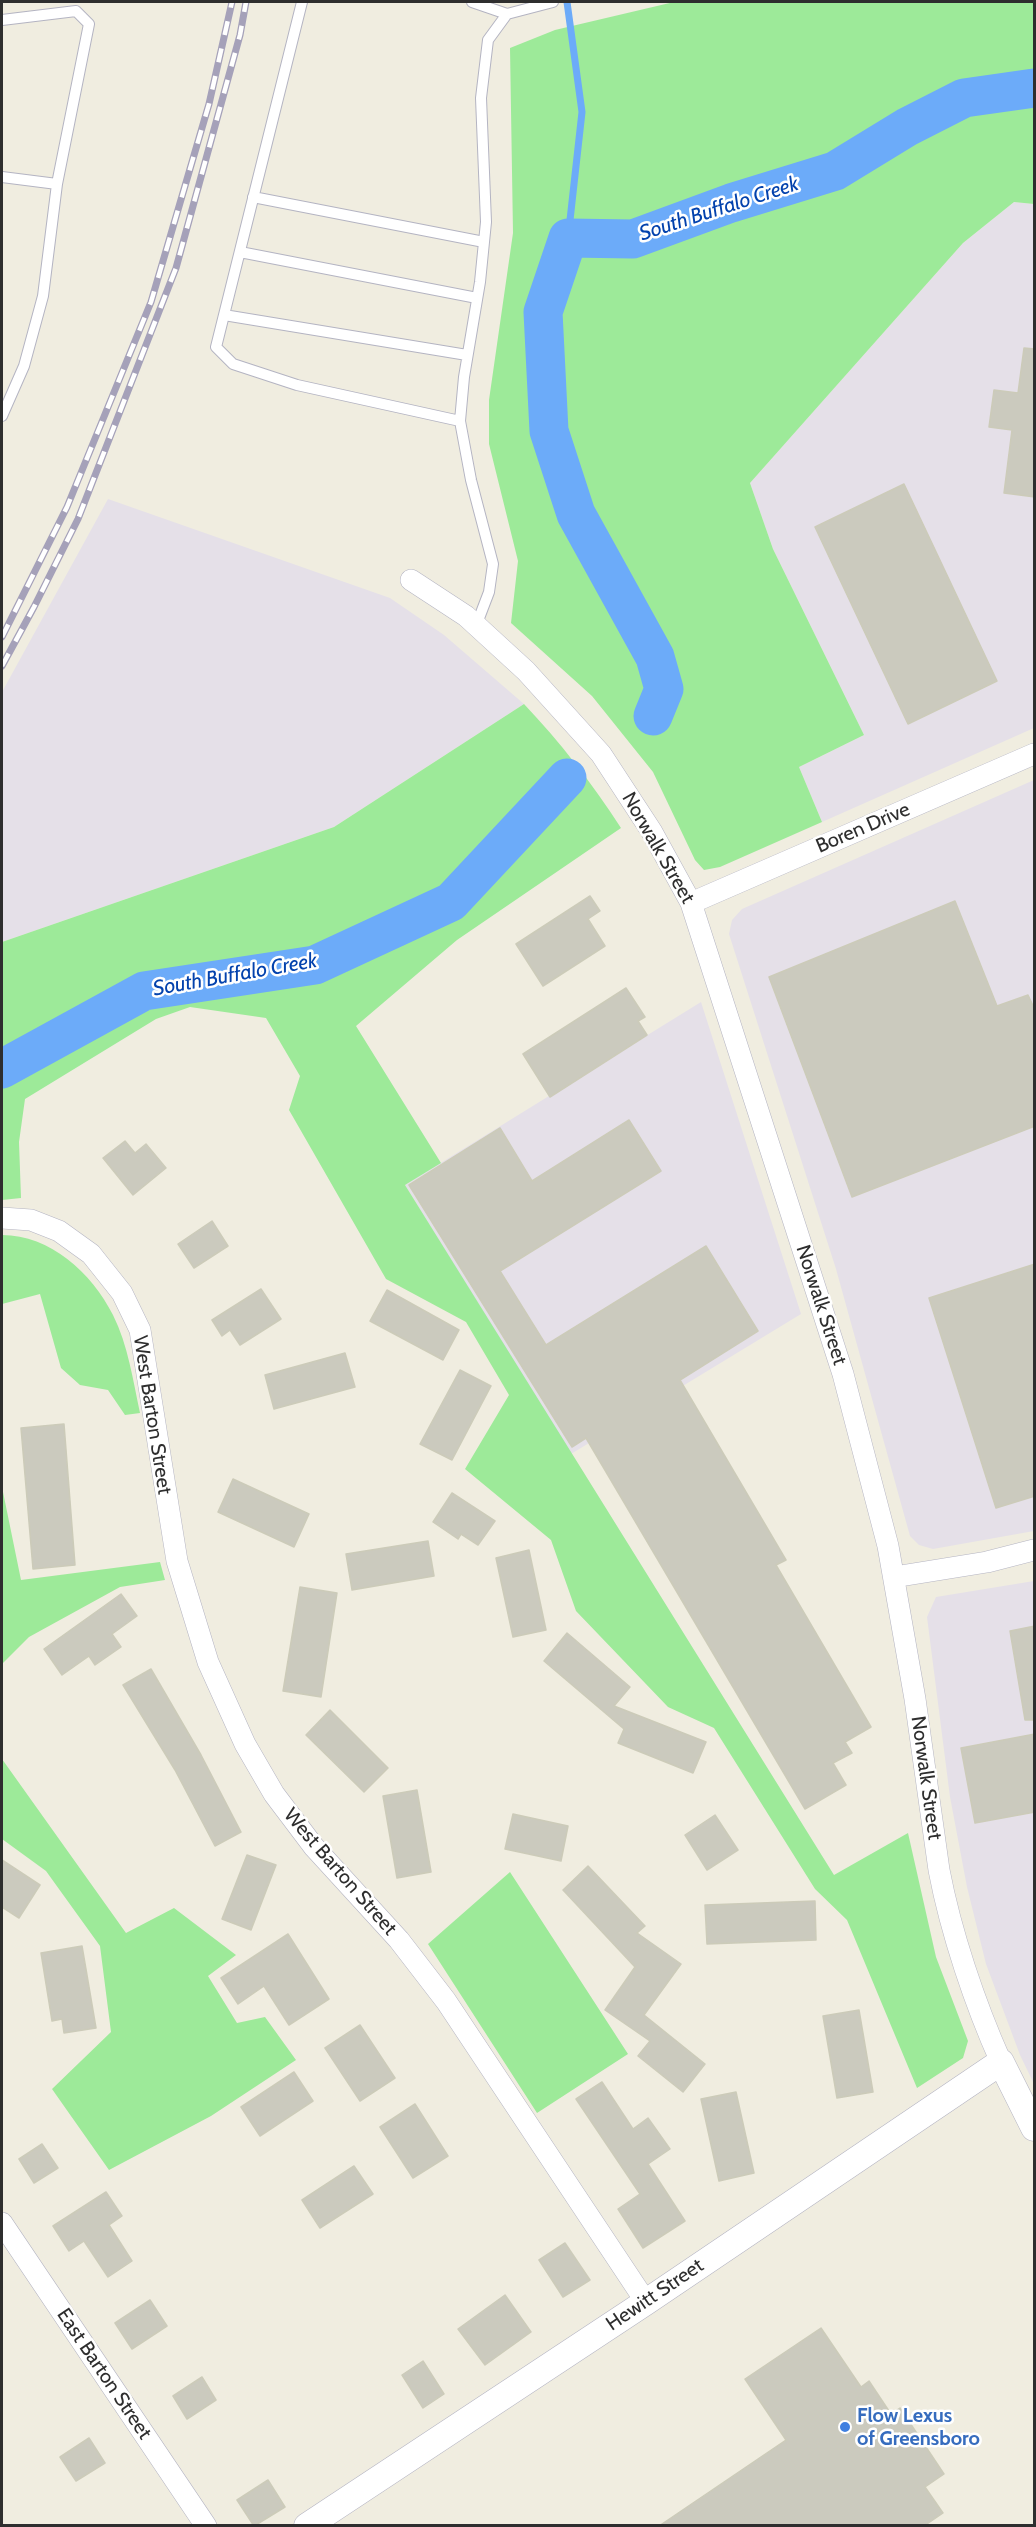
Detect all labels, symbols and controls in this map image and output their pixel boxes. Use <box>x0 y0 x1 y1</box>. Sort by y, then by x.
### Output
water label: South Buffalo Creek <box>636 171 802 247</box>
street label: Norwalk Street <box>616 788 700 908</box>
street label: Boren Drive <box>812 797 914 859</box>
water label: South Buffalo Creek <box>151 948 319 1002</box>
street label: Norwalk Street <box>790 1242 852 1368</box>
street label: West Barton Street <box>128 1334 176 1496</box>
street label: Norwalk Street <box>905 1715 947 1841</box>
street label: West Barton Street <box>278 1804 402 1940</box>
street label: Hewitt Street <box>602 2254 708 2336</box>
street label: East Barton Street <box>51 2304 157 2444</box>
place label: Flow Lexus of Greensboro <box>857 2404 980 2451</box>
marker: Flow Lexus of Greensboro <box>838 2420 852 2434</box>

